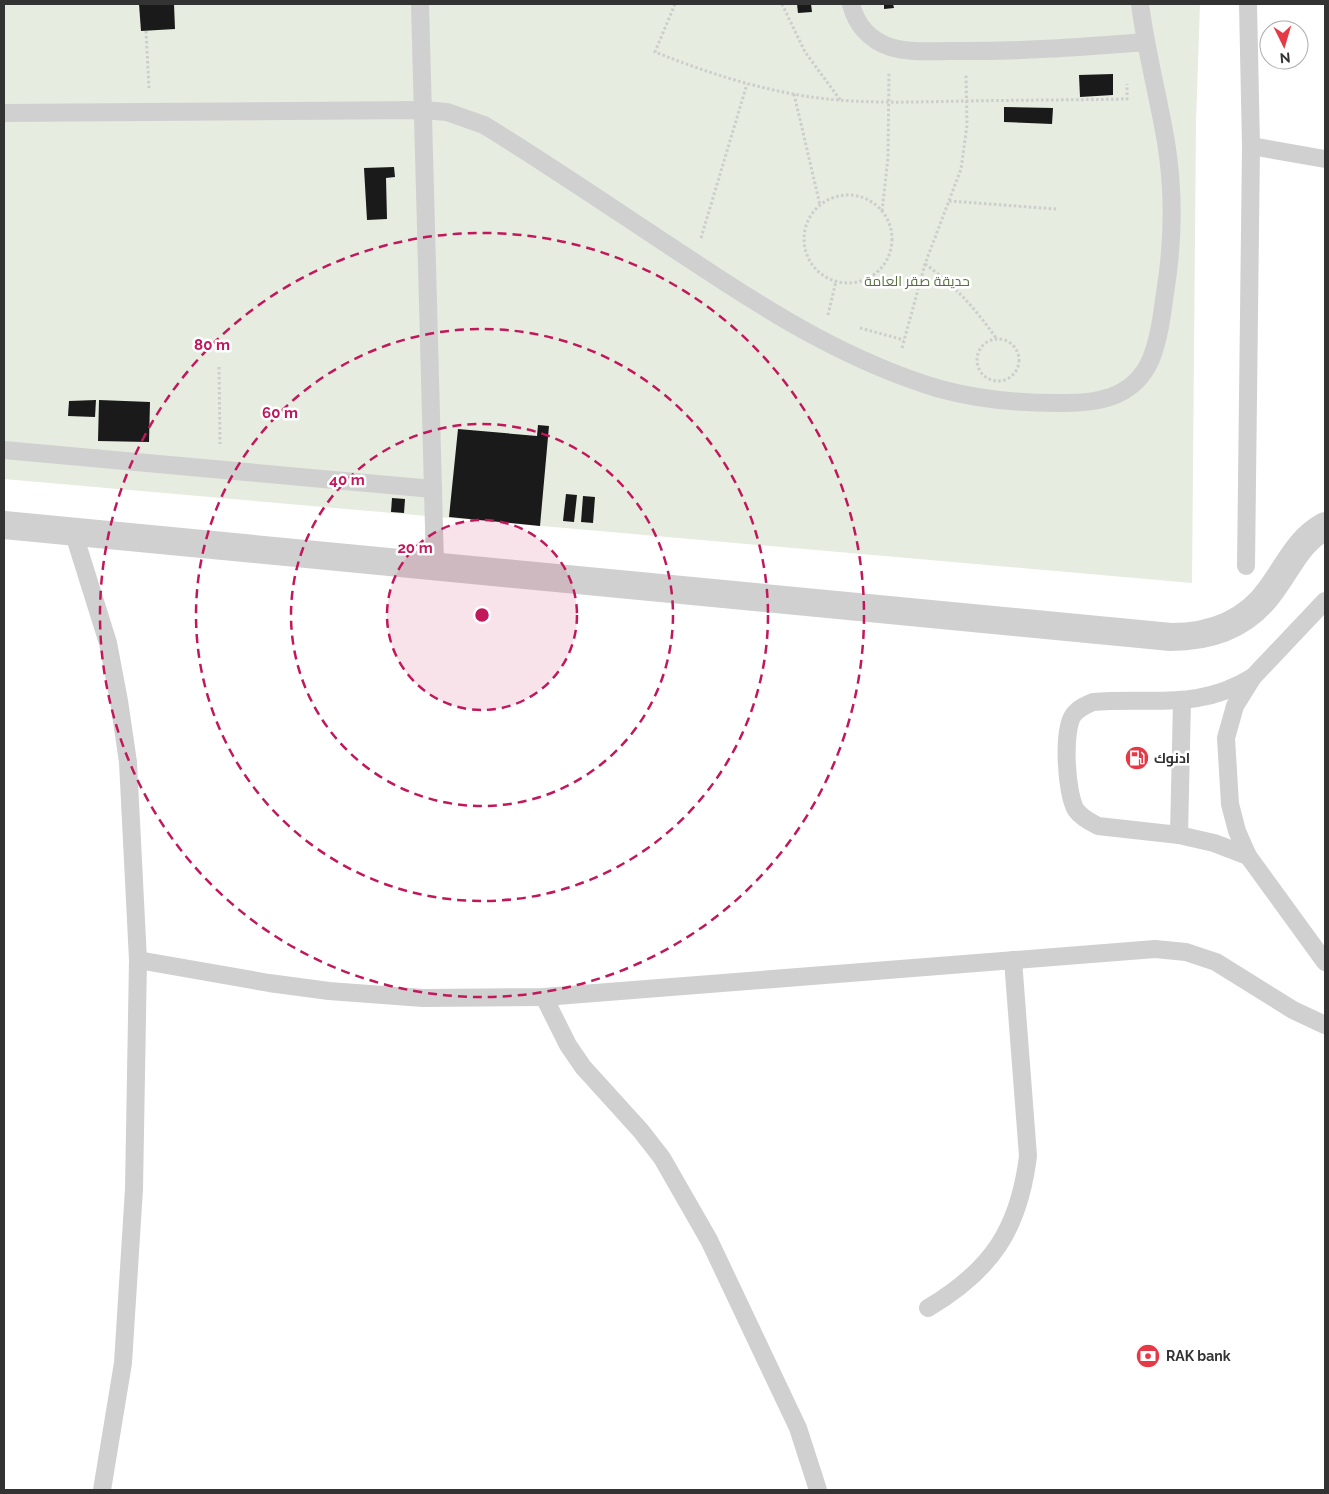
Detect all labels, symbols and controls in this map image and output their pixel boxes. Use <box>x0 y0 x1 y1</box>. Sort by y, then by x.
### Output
north arrow <box>1259 20 1309 70</box>
text: N <box>1279 50 1291 66</box>
park label: حديقة صقر العامة <box>864 273 970 289</box>
text: 80 m <box>194 336 230 354</box>
text: 60 m <box>262 404 298 422</box>
text: 40 m <box>329 471 365 489</box>
text: 20 m <box>397 539 433 557</box>
centre of rings <box>473 606 491 624</box>
fuel station icon: ادنوك <box>1124 745 1150 771</box>
place label: ادنوك <box>1154 750 1190 767</box>
bank icon: RAK bank <box>1135 1343 1161 1369</box>
place label: RAK bank <box>1166 1348 1231 1364</box>

